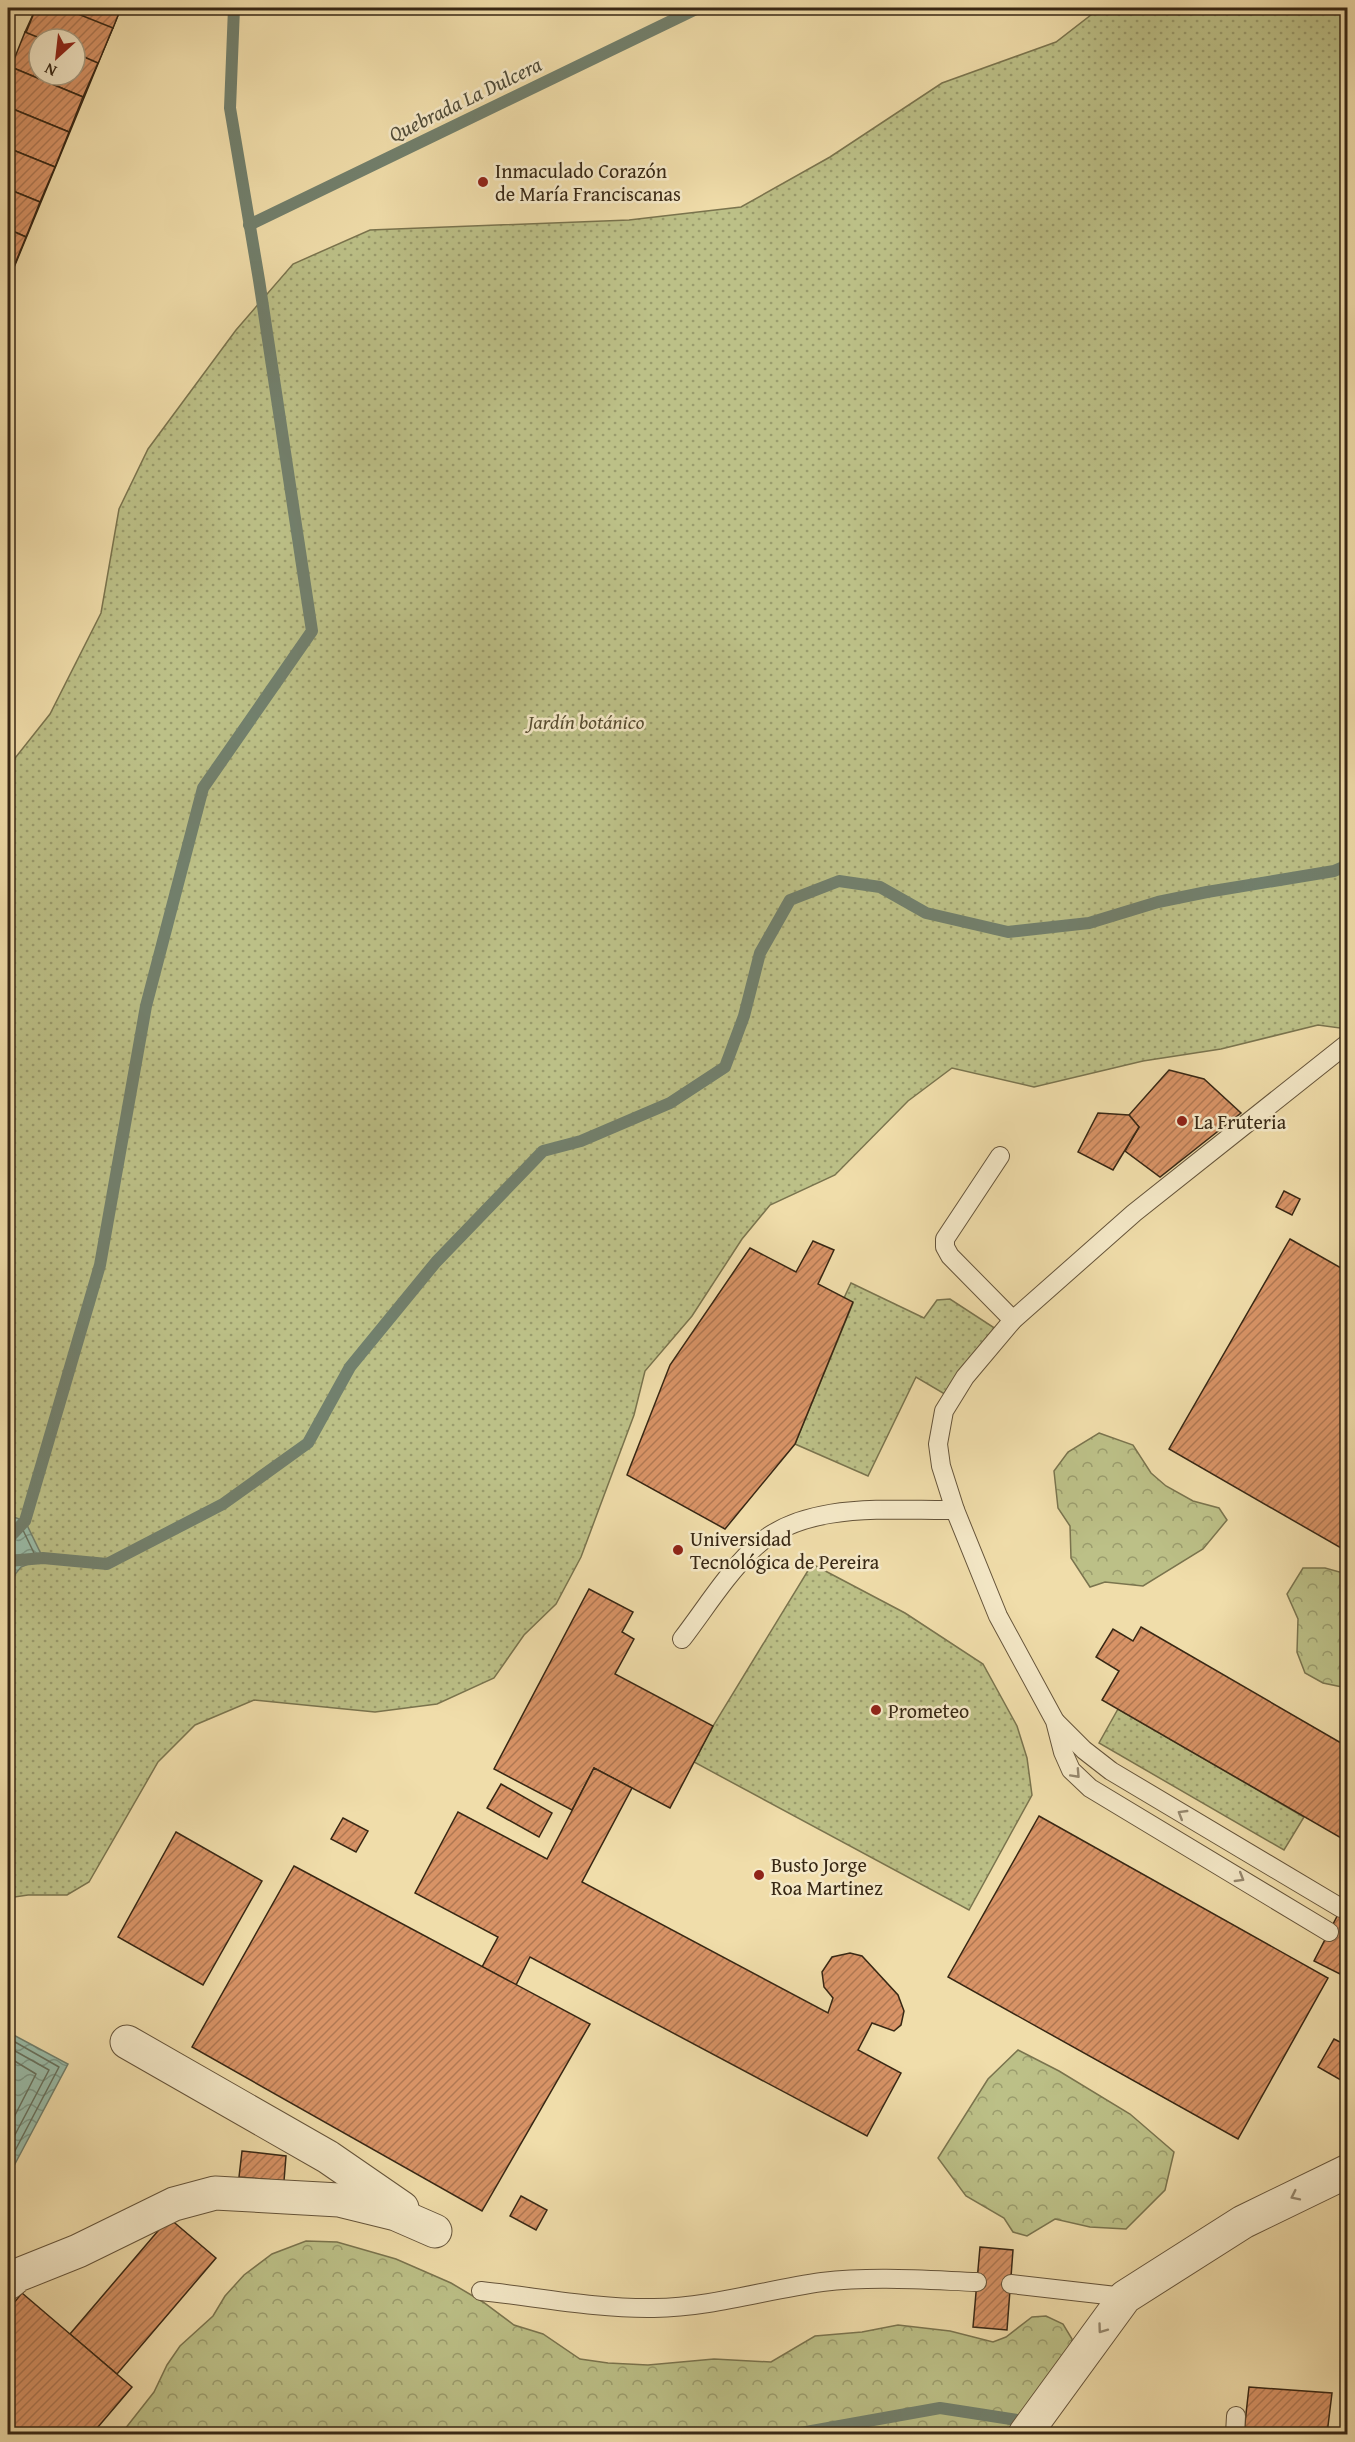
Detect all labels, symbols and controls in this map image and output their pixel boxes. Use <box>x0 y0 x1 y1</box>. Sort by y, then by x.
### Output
north arrow <box>27 27 87 87</box>
water label: Quebrada La Dulcera <box>383 48 547 150</box>
text: N <box>40 57 60 83</box>
place label: Inmaculado Corazón de María Franciscanas <box>495 156 681 208</box>
marker: Inmaculado Corazón de María Franciscanas <box>476 175 490 189</box>
park label: Jardín botánico <box>525 707 645 736</box>
place label: La Fruteria <box>1194 1107 1287 1136</box>
marker: La Fruteria <box>1175 1114 1189 1128</box>
place label: Universidad Tecnológica de Pereira <box>690 1524 880 1576</box>
marker: Universidad Tecnológica de Pereira <box>671 1543 685 1557</box>
place label: Prometeo <box>888 1696 969 1725</box>
marker: Prometeo <box>869 1703 883 1717</box>
one-way arrow <box>1069 1767 1080 1778</box>
one-way arrow <box>1178 1809 1188 1821</box>
place label: Busto Jorge Roa Martinez <box>771 1850 883 1902</box>
marker: Busto Jorge Roa Martinez <box>752 1868 766 1882</box>
one-way arrow <box>1234 1871 1244 1883</box>
one-way arrow <box>1290 2189 1301 2201</box>
one-way arrow <box>1098 2323 1109 2334</box>

